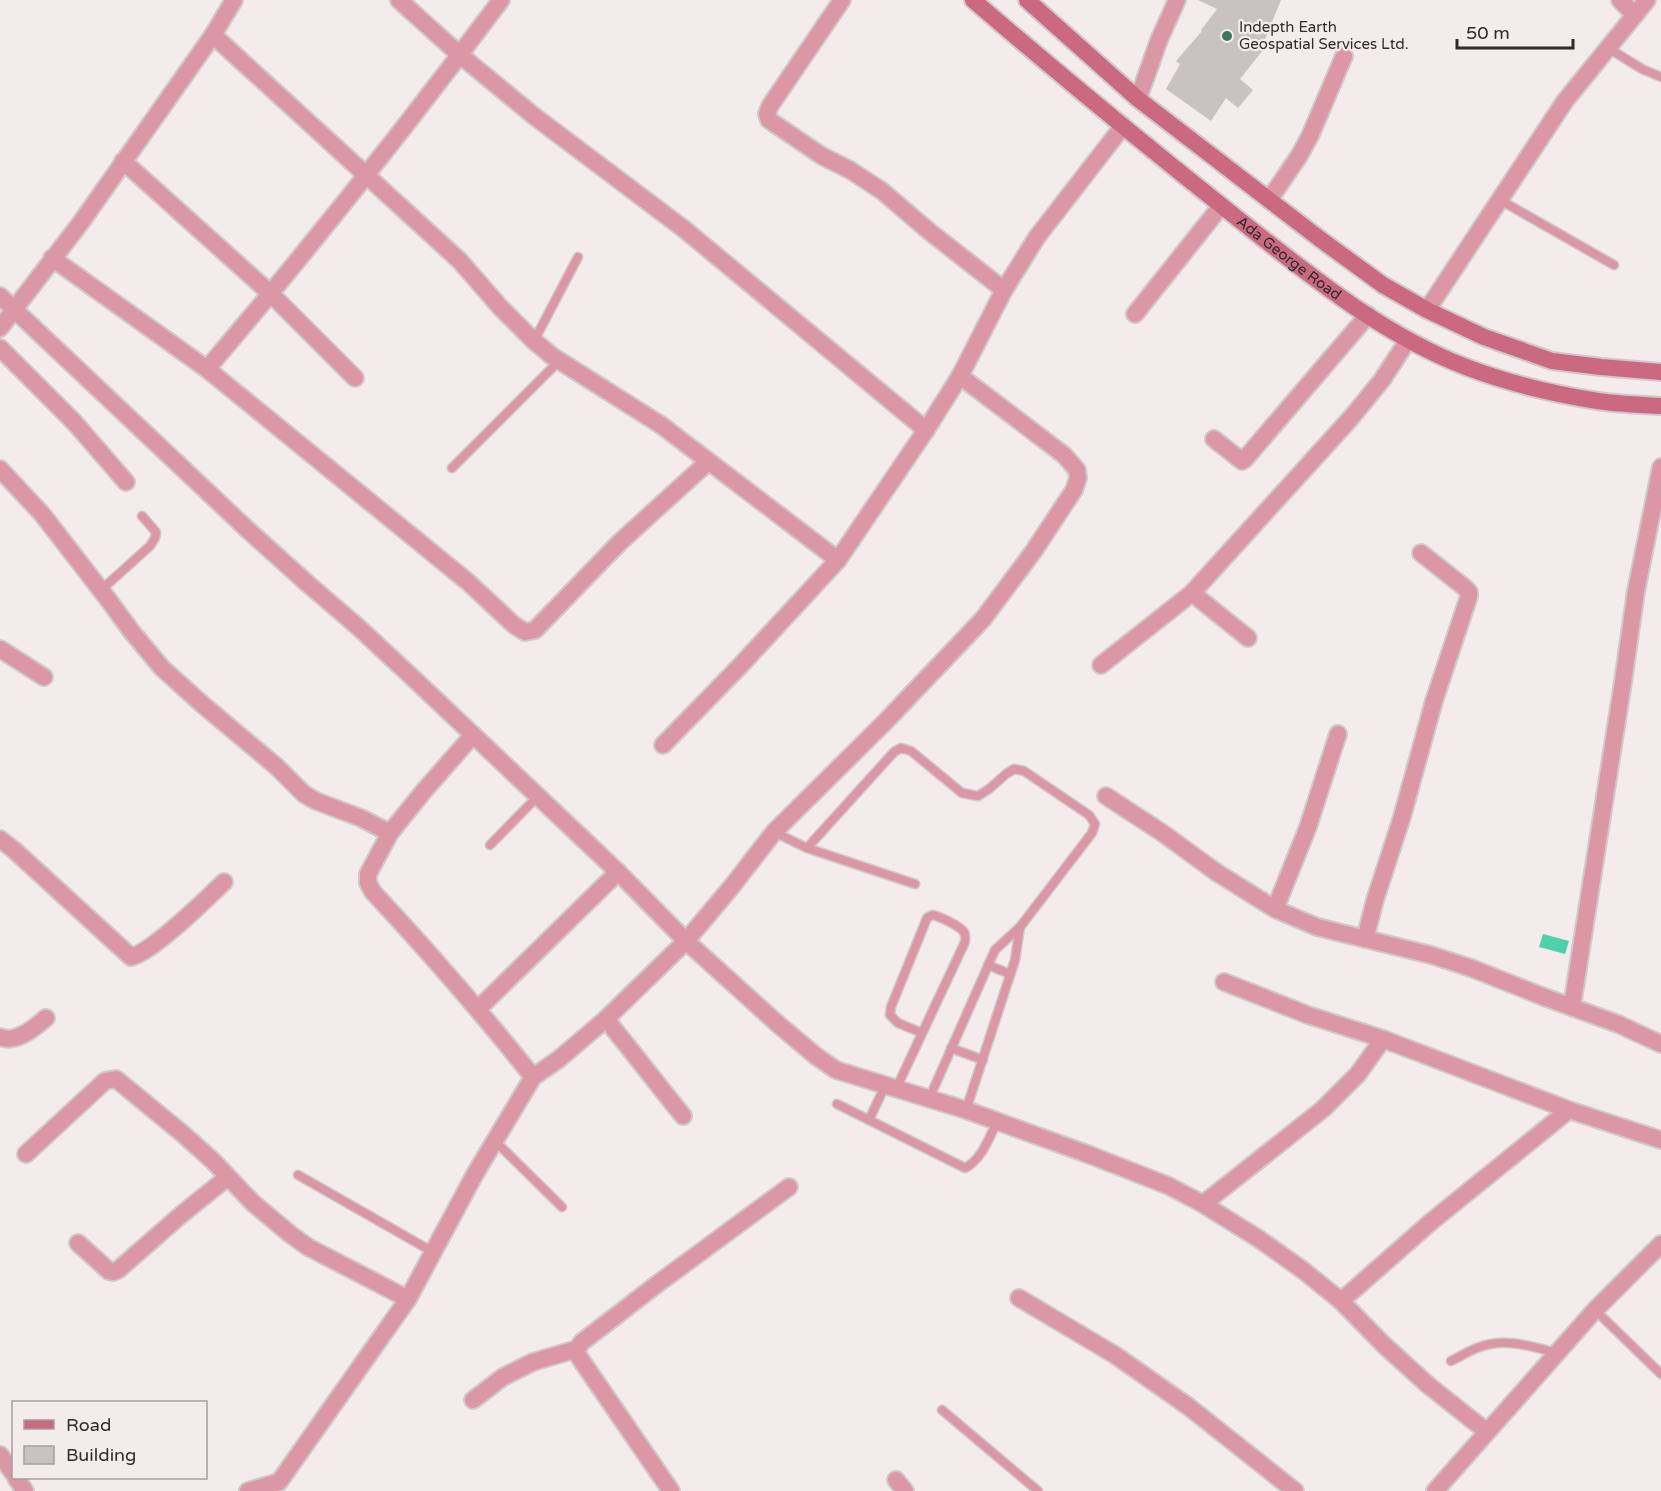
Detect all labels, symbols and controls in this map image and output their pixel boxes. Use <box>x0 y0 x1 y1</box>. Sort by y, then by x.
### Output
scale bar <box>1457 12 1572 50</box>
place label: Indepth Earth Geospatial Services Ltd. <box>1239 18 1409 53</box>
text: 50 m <box>1466 22 1510 44</box>
marker: Indepth Earth Geospatial Services Ltd. <box>1220 29 1234 43</box>
street label: Ada George Road <box>1233 212 1345 304</box>
legend <box>12 1401 207 1479</box>
text: Road <box>66 1414 111 1436</box>
text: Building <box>66 1444 136 1466</box>

